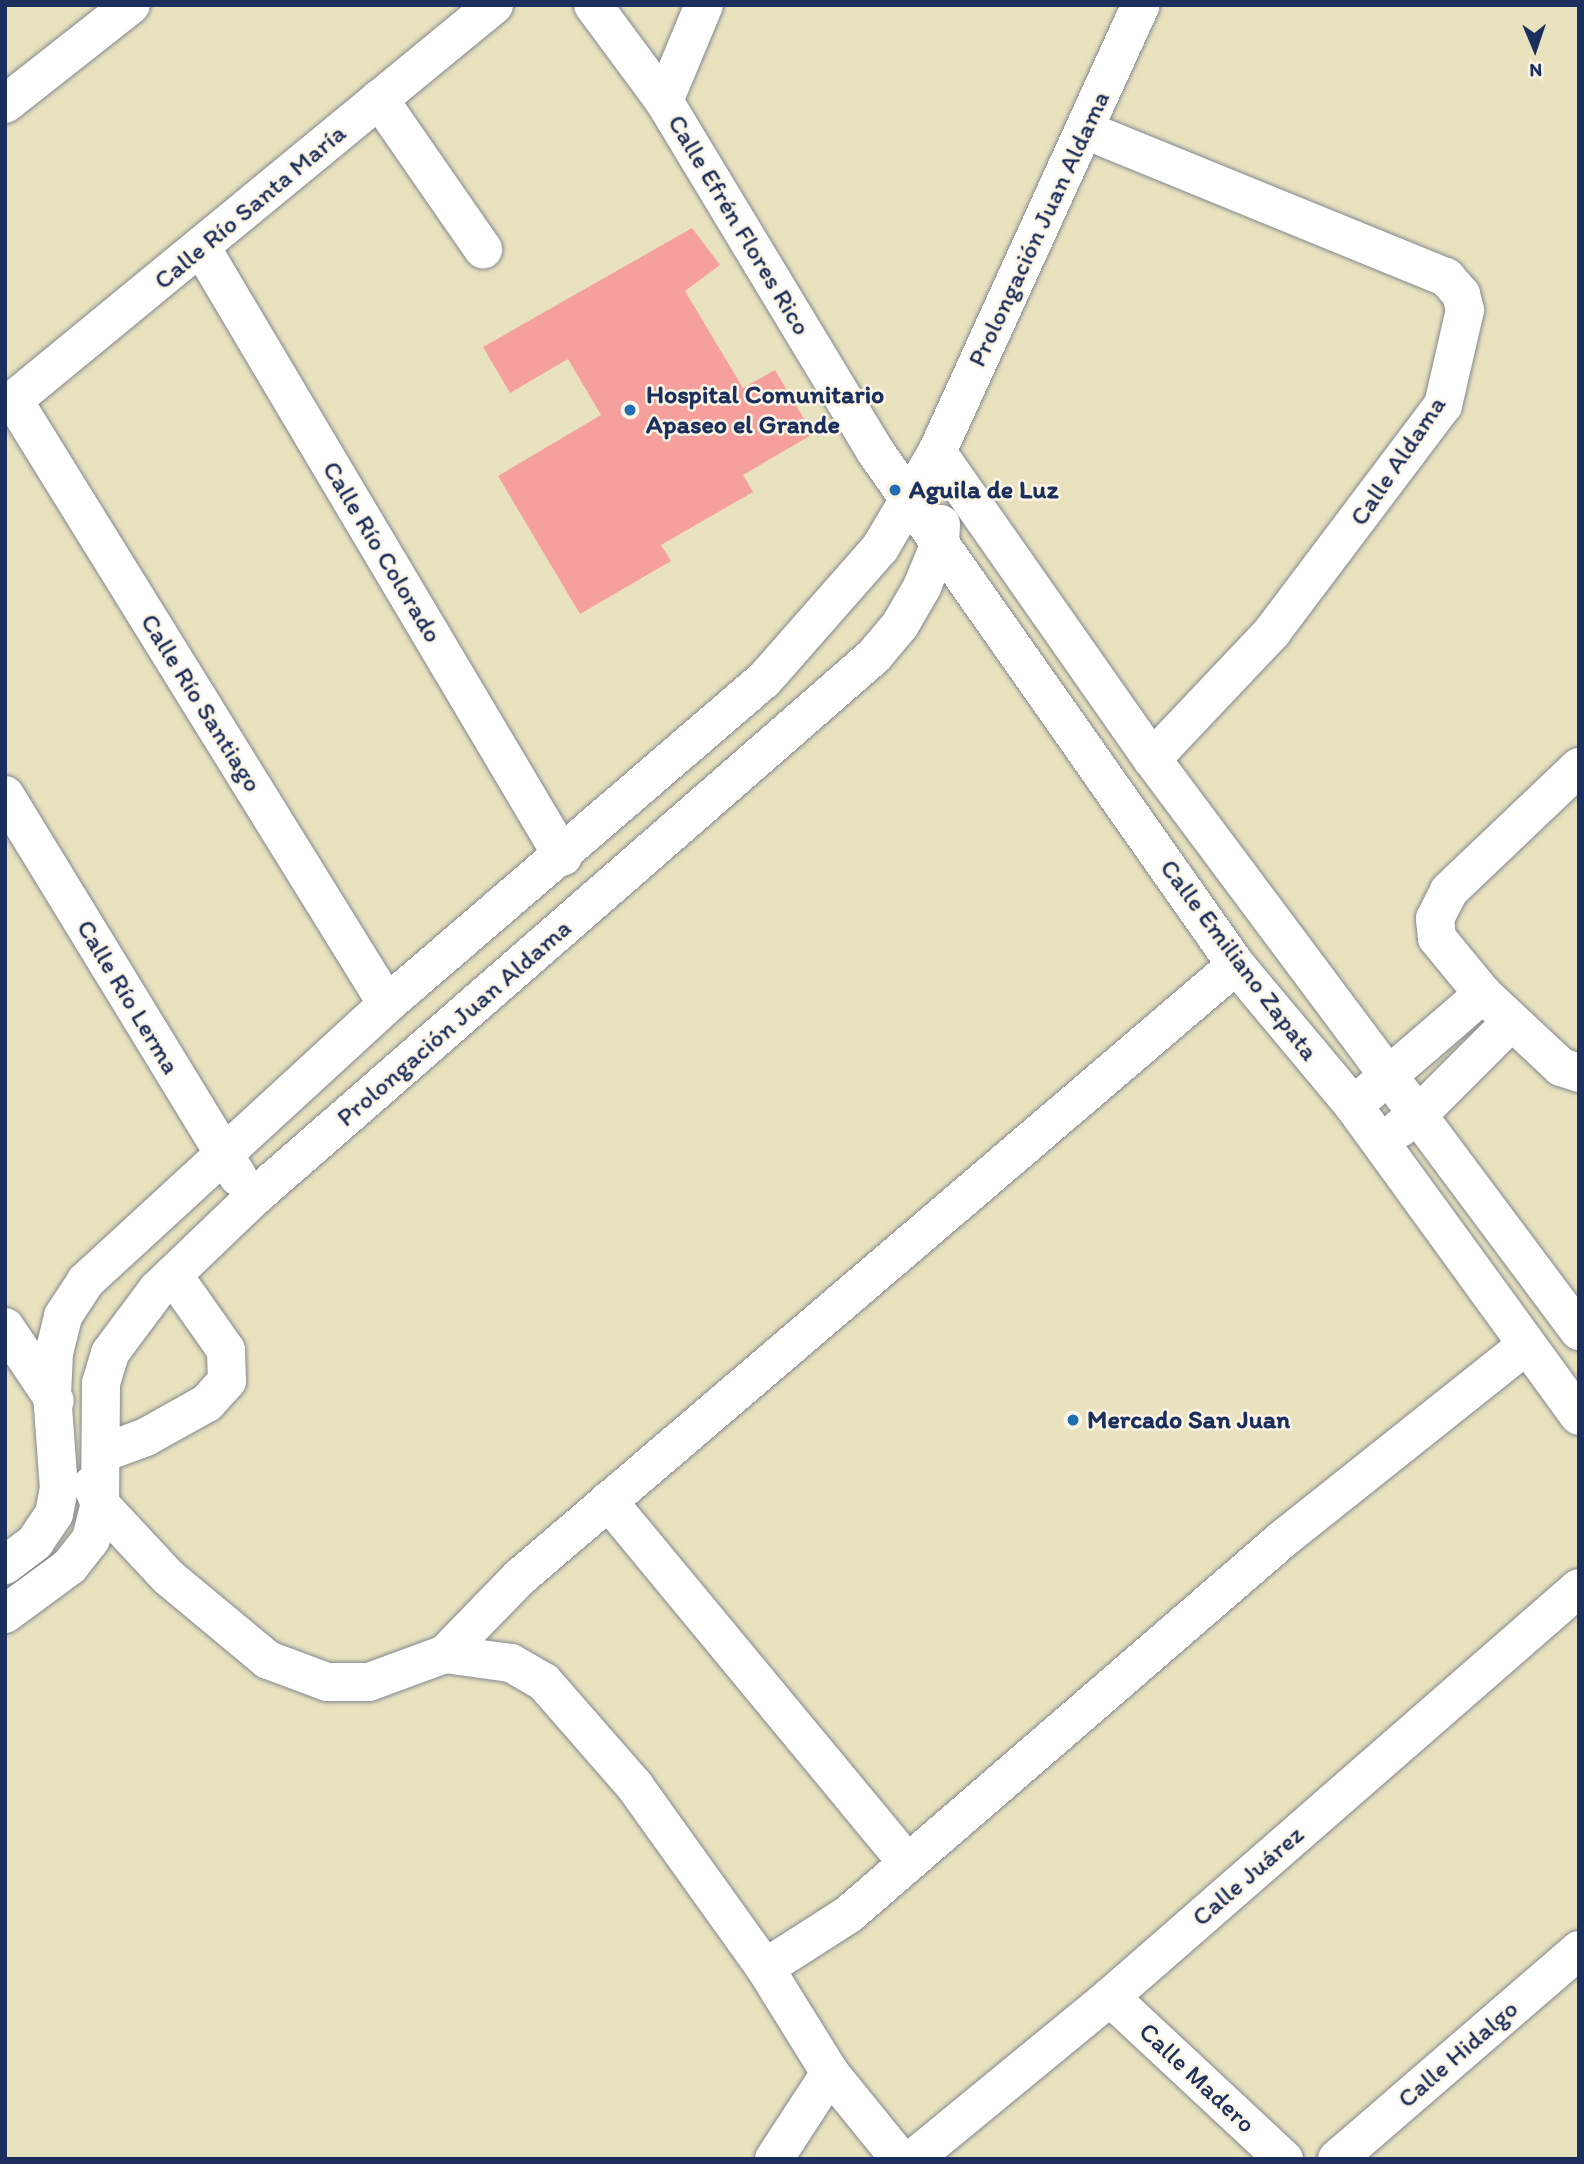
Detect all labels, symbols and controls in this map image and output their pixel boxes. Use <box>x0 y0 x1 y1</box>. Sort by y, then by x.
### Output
north arrow <box>1500 14 1570 84</box>
text: N <box>1529 59 1543 82</box>
street label: Prolongación Juan Aldama <box>962 87 1116 371</box>
street label: Calle Efrén Flores Rico <box>661 109 817 341</box>
street label: Calle Río Santa María <box>148 118 352 296</box>
place label: Hospital Comunitario Apaseo el Grande <box>646 379 885 440</box>
street label: Calle Aldama <box>1343 390 1453 532</box>
marker: Hospital Comunitario Apaseo el Grande <box>620 400 640 420</box>
street label: Calle Río Colorado <box>316 456 448 648</box>
place label: Aguila de Luz <box>909 474 1059 506</box>
marker: Aguila de Luz <box>887 482 903 498</box>
street label: Calle Río Santiago <box>134 608 268 798</box>
street label: Calle Emiliano Zapata <box>1153 853 1325 1067</box>
street label: Prolongación Juan Aldama <box>331 913 577 1133</box>
street label: Calle Río Lerma <box>70 914 186 1080</box>
place label: Mercado San Juan <box>1087 1404 1291 1436</box>
marker: Mercado San Juan <box>1065 1412 1081 1428</box>
street label: Calle Juárez <box>1186 1819 1310 1933</box>
street label: Calle Hidalgo <box>1392 1993 1524 2115</box>
street label: Calle Madero <box>1133 2017 1261 2139</box>

